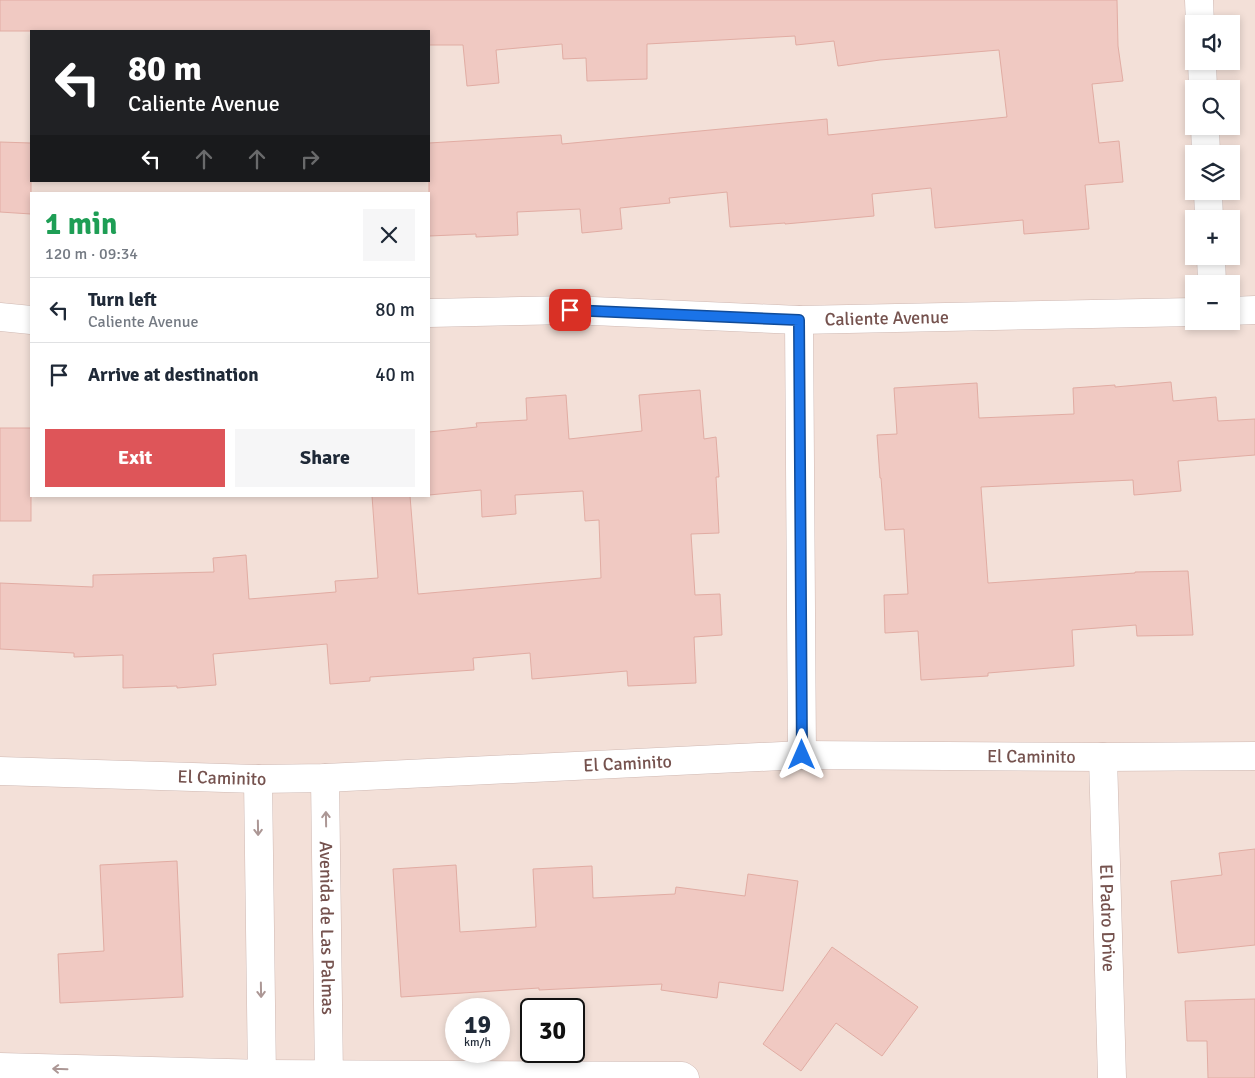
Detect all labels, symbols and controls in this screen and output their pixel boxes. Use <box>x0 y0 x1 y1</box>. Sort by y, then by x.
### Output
map controls <box>1185 15 1240 330</box>
button: sound <box>1185 15 1240 70</box>
text: 80 m <box>128 47 202 90</box>
icon: left <box>45 50 110 115</box>
button: search <box>1185 80 1240 135</box>
text: Caliente Avenue <box>128 90 280 117</box>
icon: left <box>137 145 165 173</box>
icon: ahead <box>190 145 218 173</box>
icon: ahead <box>243 145 271 173</box>
icon: right <box>296 145 324 173</box>
button: layers <box>1185 145 1240 200</box>
text: 1 min <box>45 206 117 243</box>
button: close <box>363 209 415 261</box>
button: + <box>1185 210 1240 265</box>
text: 120 m · 09:34 <box>45 244 138 264</box>
button: − <box>1185 275 1240 330</box>
text: Turn left <box>88 288 157 312</box>
pin <box>549 289 591 331</box>
icon: left <box>45 296 73 324</box>
icon: arrive <box>556 296 584 324</box>
text: 80 m <box>375 298 415 322</box>
street label: Caliente Avenue <box>824 306 949 330</box>
text: Caliente Avenue <box>88 312 198 332</box>
icon: arrive <box>45 361 73 389</box>
text: Arrive at destination <box>88 363 259 387</box>
text: 40 m <box>375 363 415 387</box>
button: Exit <box>45 429 225 487</box>
button: Share <box>235 429 415 487</box>
position arrow <box>775 728 827 780</box>
street label: El Caminito <box>987 745 1076 768</box>
street label: El Caminito <box>583 750 672 777</box>
street label: El Caminito <box>177 766 266 790</box>
one-way arrow <box>321 812 331 828</box>
one-way arrow <box>253 819 263 835</box>
street label: Avenida de Las Palmas <box>315 841 339 1015</box>
street label: El Padro Drive <box>1095 864 1120 972</box>
one-way arrow <box>256 982 265 998</box>
speed limit sign: 30 <box>520 998 585 1063</box>
text: 19 <box>464 1009 491 1040</box>
text: km/h <box>464 1035 491 1050</box>
one-way arrow <box>52 1064 68 1074</box>

